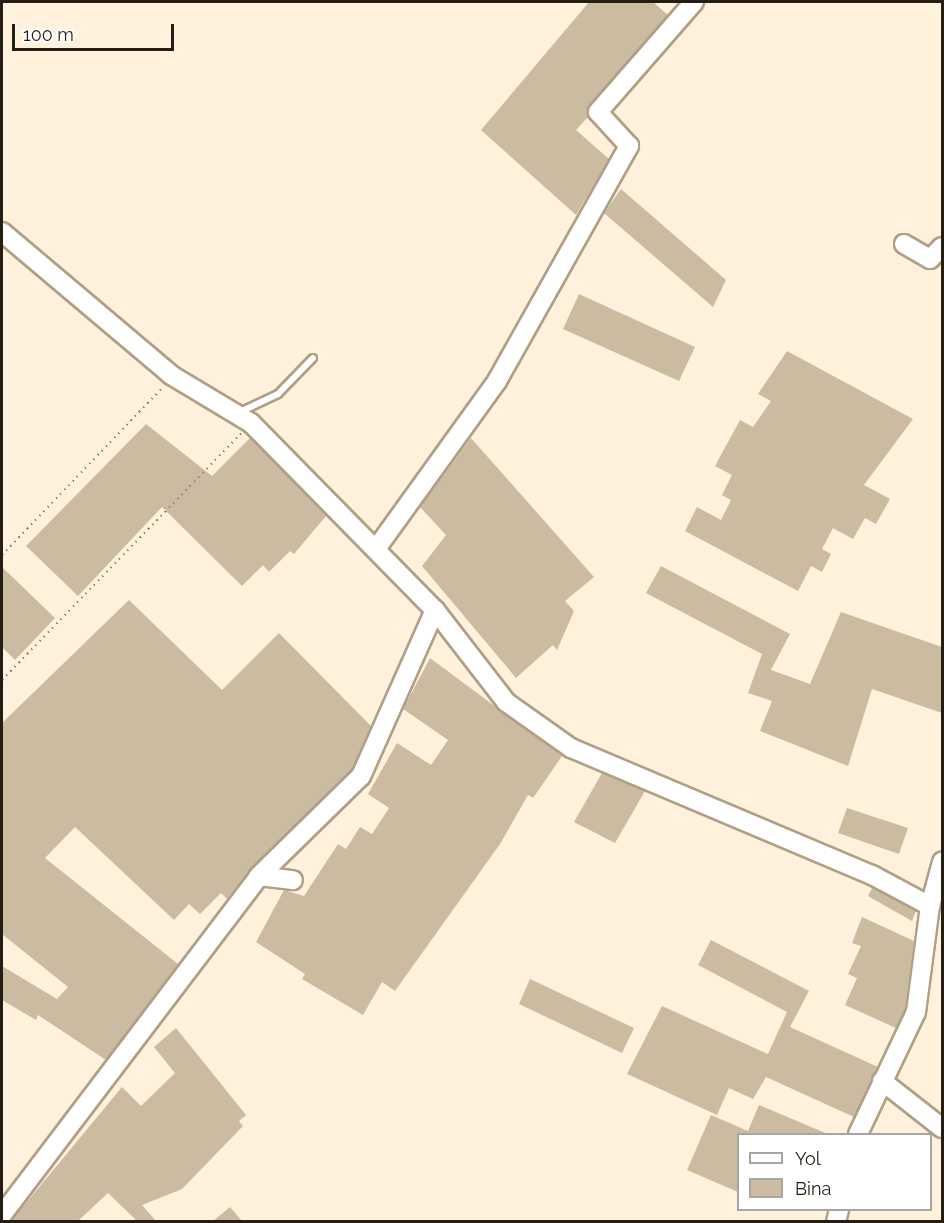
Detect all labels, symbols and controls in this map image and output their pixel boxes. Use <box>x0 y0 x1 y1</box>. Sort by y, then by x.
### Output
scale bar <box>15 12 177 50</box>
text: 100 m <box>23 24 74 45</box>
legend <box>737 1133 932 1211</box>
text: Yol <box>795 1148 821 1169</box>
text: Bina <box>795 1178 831 1199</box>

